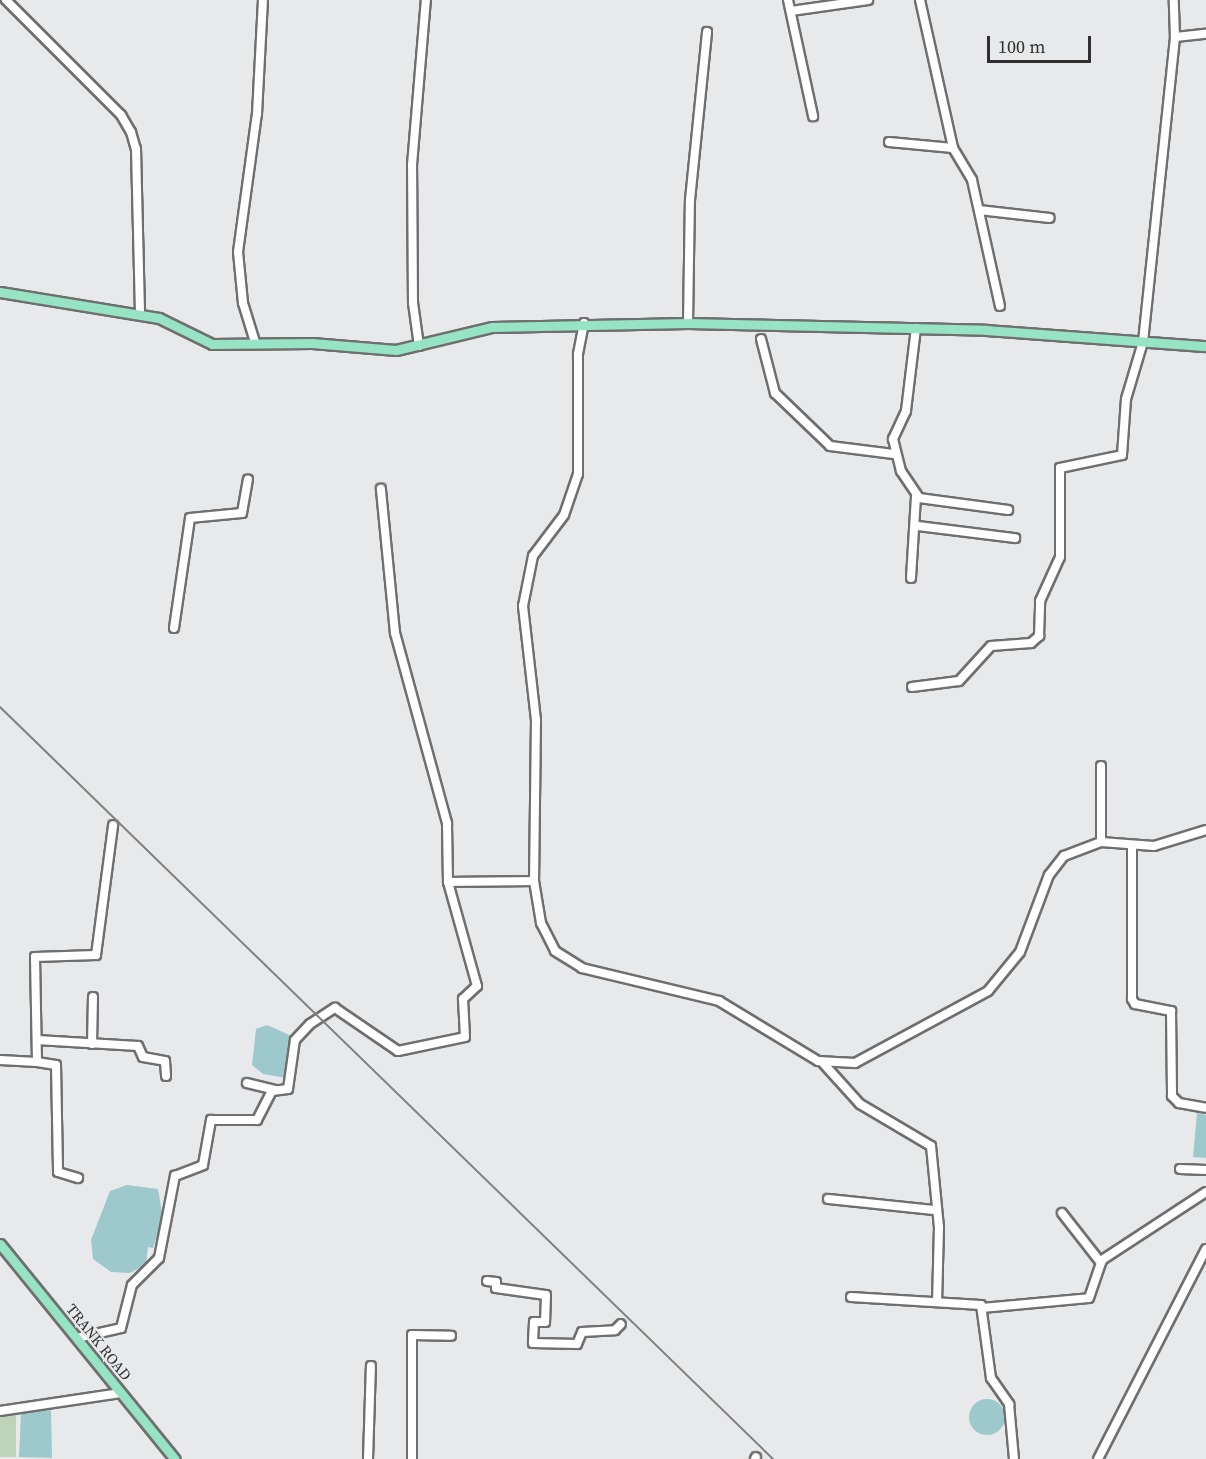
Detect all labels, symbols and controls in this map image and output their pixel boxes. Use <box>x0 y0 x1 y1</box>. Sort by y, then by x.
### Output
scale bar <box>990 24 1094 62</box>
text: 100 m <box>998 34 1045 59</box>
street label: TRANK ROAD <box>63 1300 135 1384</box>

